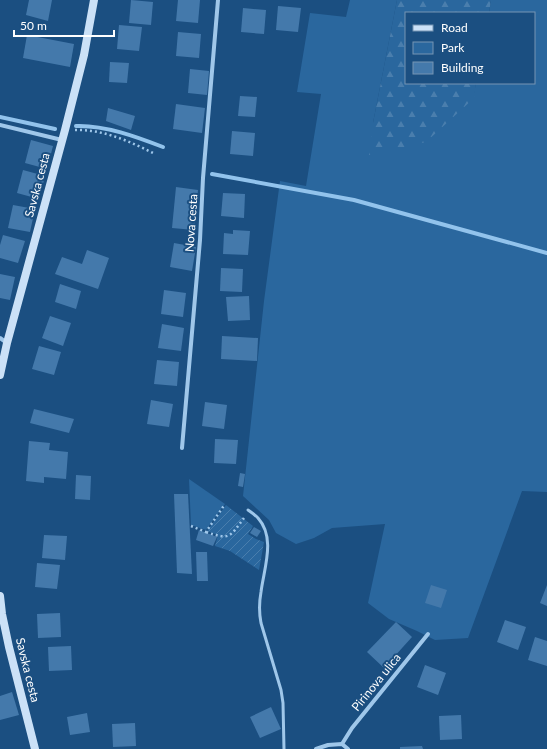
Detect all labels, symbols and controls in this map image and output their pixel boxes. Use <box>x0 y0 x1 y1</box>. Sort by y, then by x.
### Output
scale bar <box>14 12 114 38</box>
legend <box>405 12 535 84</box>
text: 50 m <box>20 18 47 33</box>
text: Road <box>441 20 468 35</box>
text: Park <box>441 40 465 55</box>
text: Building <box>441 60 484 75</box>
street label: Savska cesta <box>21 151 53 219</box>
street label: Nova cesta <box>181 193 201 253</box>
street label: Savska cesta <box>13 636 43 704</box>
street label: Pirinova ulica <box>348 650 404 714</box>

